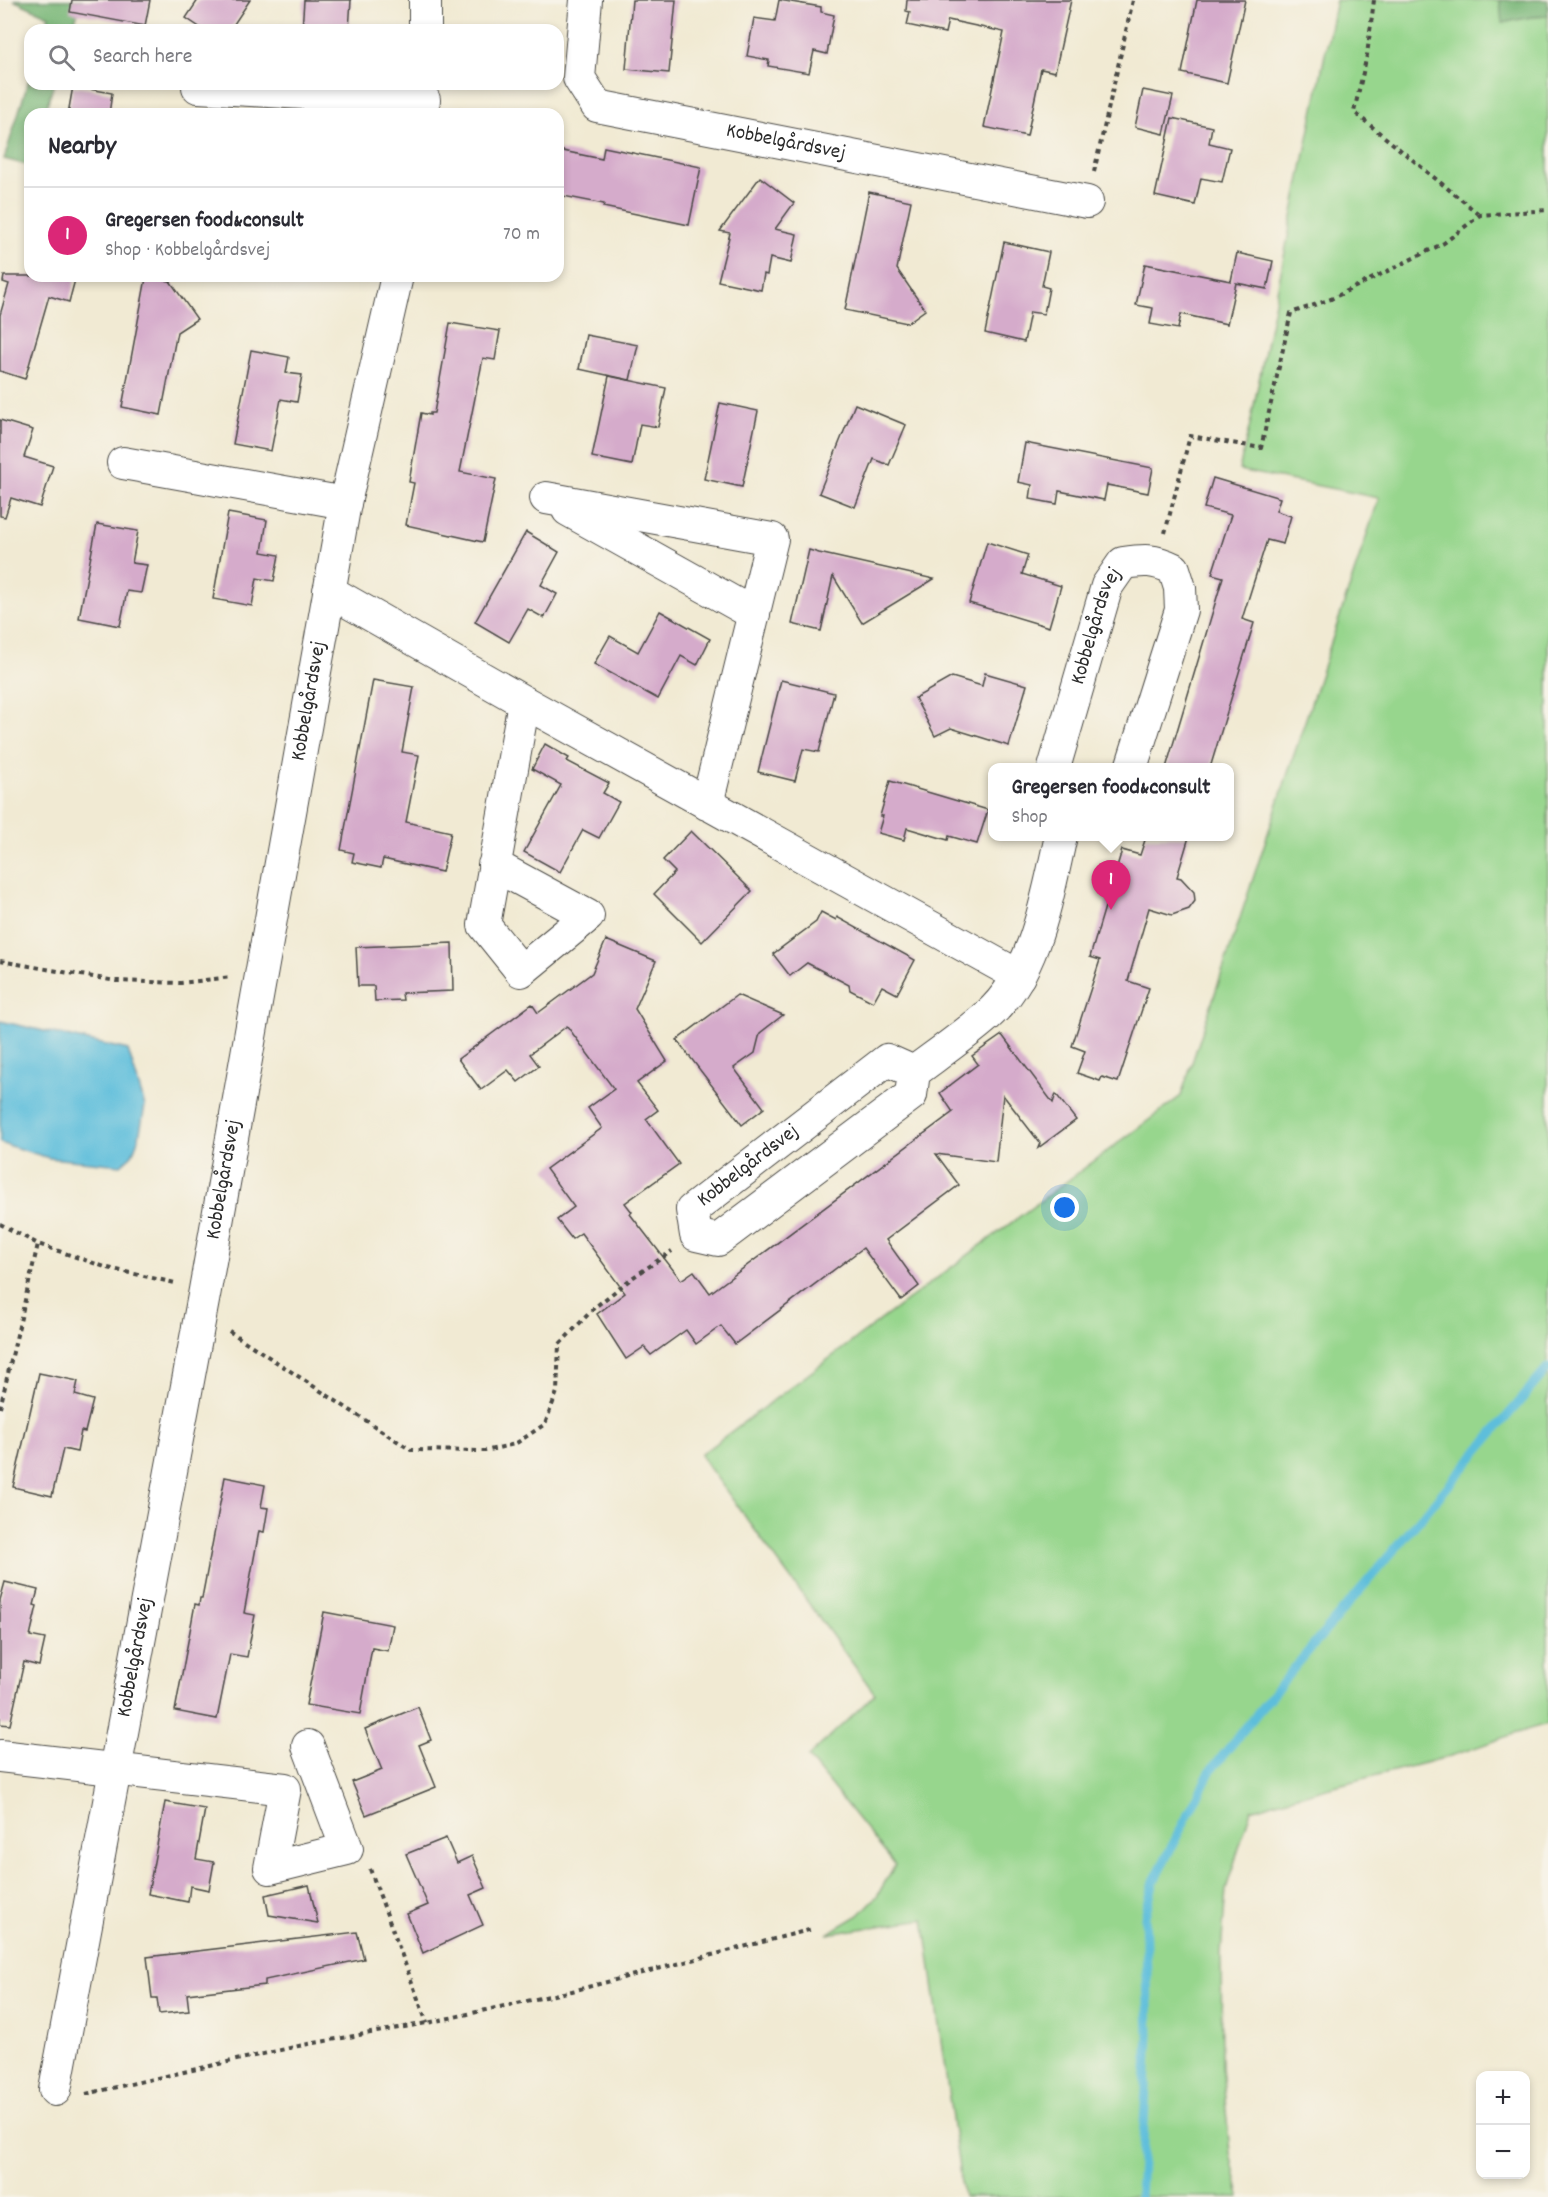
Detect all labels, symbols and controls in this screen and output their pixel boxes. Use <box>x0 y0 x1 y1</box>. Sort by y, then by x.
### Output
search box <box>24 24 564 90</box>
icon: search <box>45 41 78 74</box>
text: Search here <box>93 42 192 73</box>
street label: Kobbelgårdsvej <box>723 117 848 169</box>
text: Nearby <box>48 129 116 166</box>
text: Gregersen food&consult <box>105 206 304 237</box>
text: 1 <box>65 221 70 249</box>
text: 70 m <box>503 221 540 249</box>
text: Shop · Kobbelgårdsvej <box>105 237 270 265</box>
street label: Kobbelgårdsvej <box>1064 562 1130 688</box>
street label: Kobbelgårdsvej <box>284 639 335 763</box>
popup <box>988 763 1234 841</box>
text: Gregersen food&consult <box>1012 773 1210 804</box>
text: Shop <box>1012 804 1048 832</box>
pin: 1 <box>1092 860 1130 910</box>
street label: Kobbelgårdsvej <box>199 1117 250 1242</box>
street label: Kobbelgårdsvej <box>692 1118 806 1215</box>
your location <box>1050 1193 1079 1222</box>
street label: Kobbelgårdsvej <box>110 1595 162 1720</box>
map controls <box>1476 2071 1530 2179</box>
button: + <box>1476 2071 1530 2125</box>
button: − <box>1476 2125 1530 2179</box>

